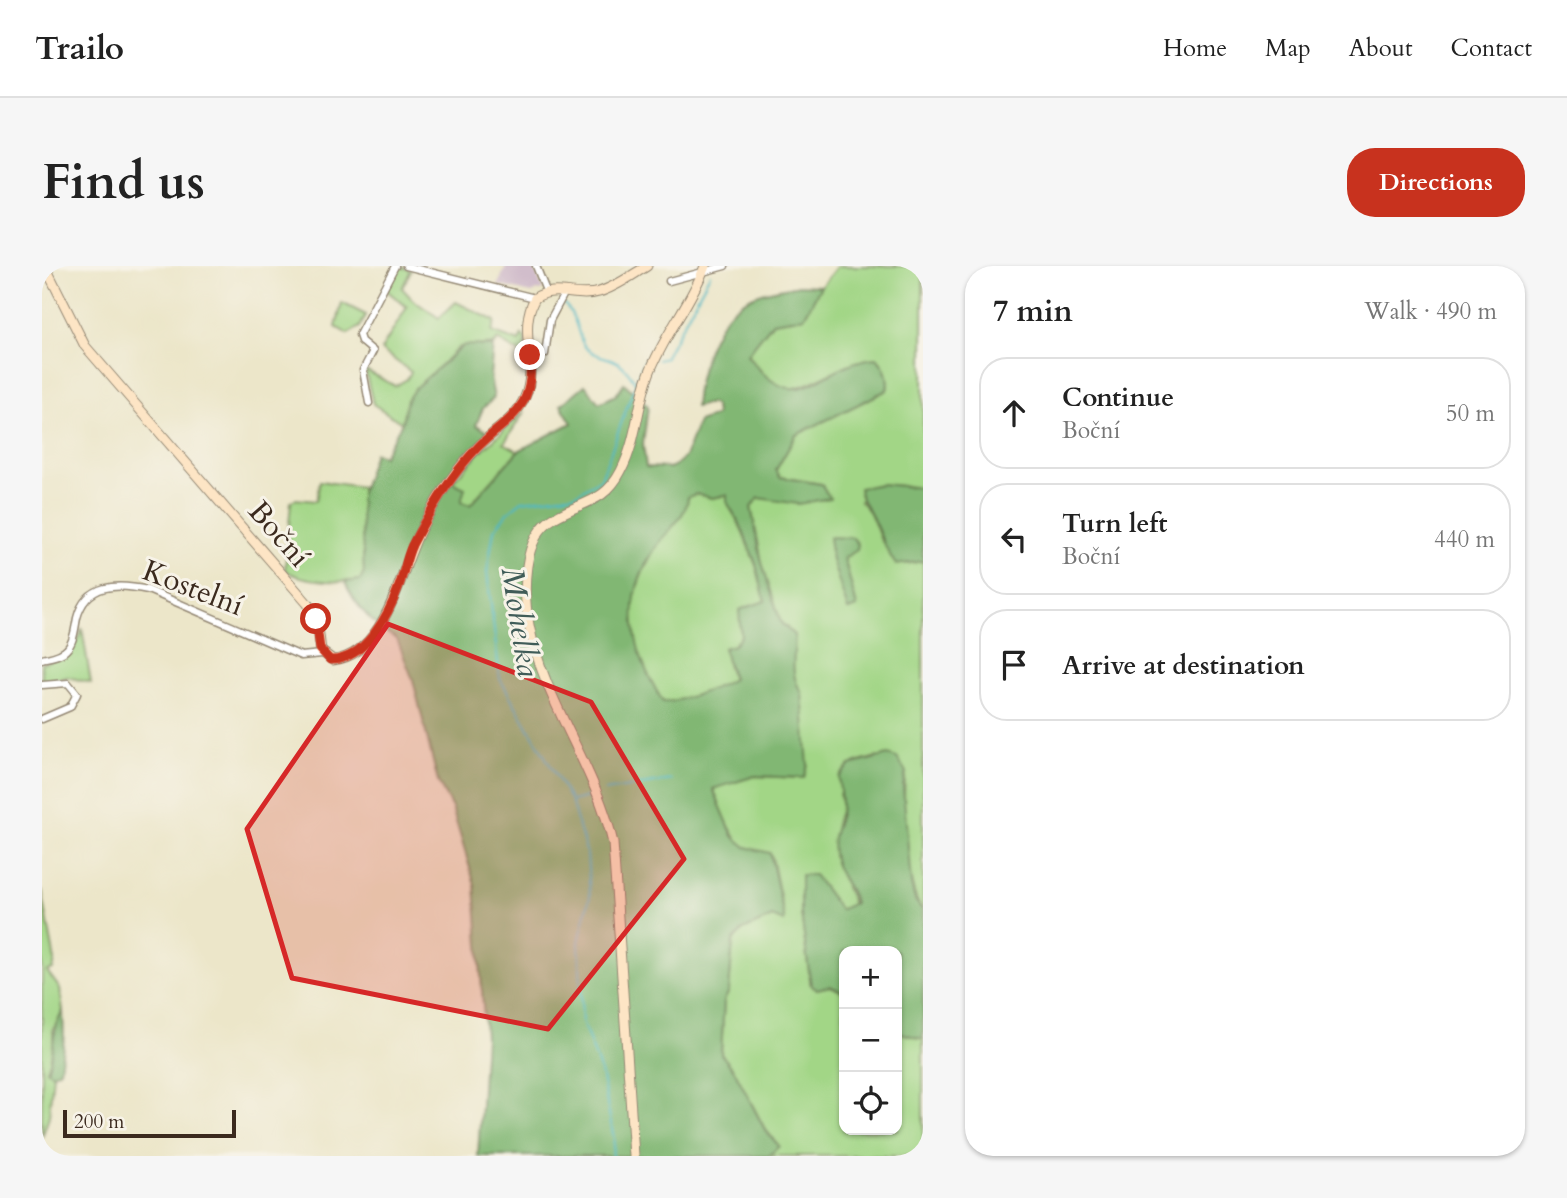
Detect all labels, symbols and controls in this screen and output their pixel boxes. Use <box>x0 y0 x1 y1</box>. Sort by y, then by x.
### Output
text: Trailo <box>35 26 124 71</box>
text: Home <box>1163 32 1227 65</box>
text: Map <box>1265 32 1311 65</box>
text: About <box>1349 32 1413 65</box>
text: Contact <box>1451 32 1532 65</box>
button: Directions <box>1347 148 1525 217</box>
text: Find us <box>42 149 205 216</box>
text: 7 min <box>993 291 1073 332</box>
text: Walk · 490 m <box>1364 296 1497 327</box>
route end <box>514 339 545 370</box>
text: Continue <box>1062 380 1174 415</box>
icon: ahead <box>995 394 1033 432</box>
text: 50 m <box>1446 398 1495 429</box>
text: Boční <box>1062 415 1120 446</box>
street label: Boční <box>239 492 319 576</box>
text: Turn left <box>1062 506 1167 541</box>
icon: left <box>995 520 1033 558</box>
text: 440 m <box>1434 524 1495 555</box>
text: Boční <box>1062 541 1120 572</box>
street label: Kostelní <box>137 550 249 626</box>
water label: Mohelka <box>490 564 550 680</box>
route start <box>300 603 331 634</box>
icon: arrive <box>995 646 1033 684</box>
text: Arrive at destination <box>1062 648 1305 683</box>
map controls <box>839 946 902 1135</box>
button: + <box>839 946 902 1009</box>
button: − <box>839 1009 902 1072</box>
button: locate <box>839 1072 902 1135</box>
scale bar <box>63 1107 236 1139</box>
text: 200 m <box>74 1109 124 1135</box>

